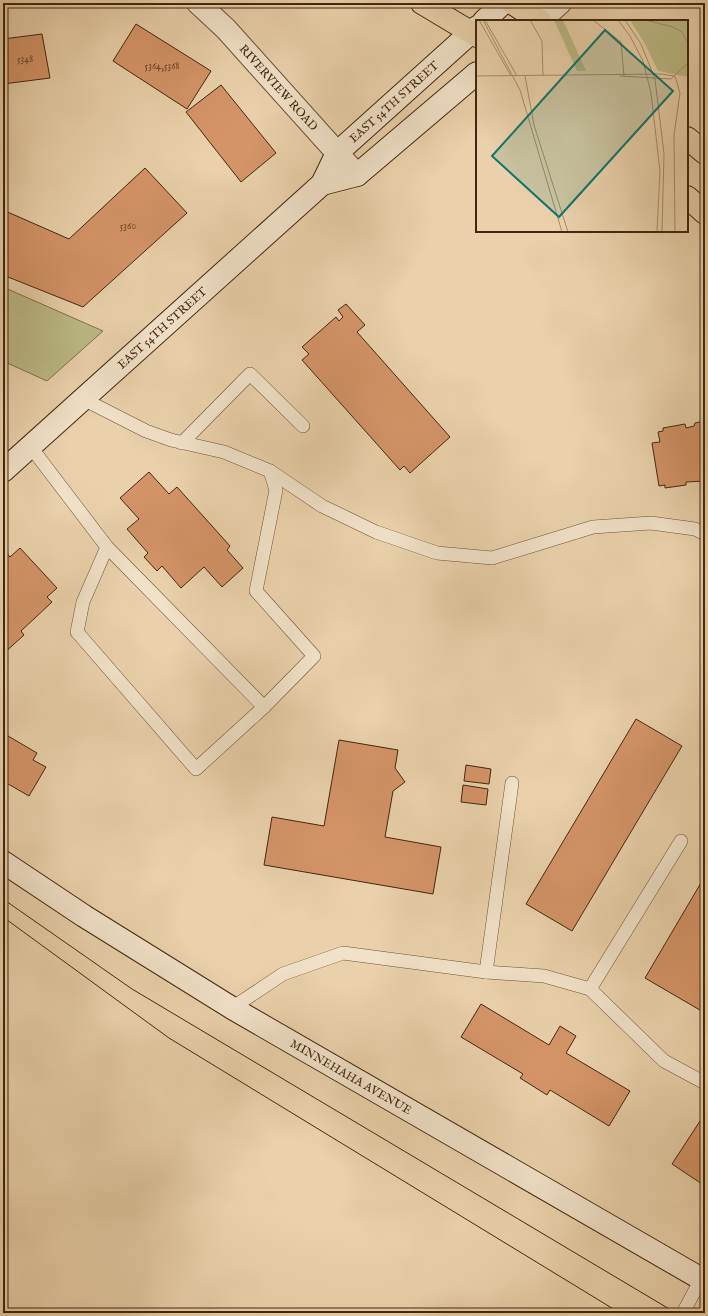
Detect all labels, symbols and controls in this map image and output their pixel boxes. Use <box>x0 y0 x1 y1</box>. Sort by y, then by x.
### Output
inset map <box>476 20 688 232</box>
street label: RIVERVIEW ROAD <box>236 41 321 134</box>
house number: 5348 <box>17 53 33 66</box>
street label: EAST 54TH STREET <box>346 58 442 146</box>
house number: 5364,5368 <box>145 60 180 73</box>
house number: 5360 <box>120 220 136 233</box>
street label: EAST 54TH STREET <box>114 284 210 372</box>
street label: MINNEHAHA AVENUE <box>288 1036 414 1118</box>

